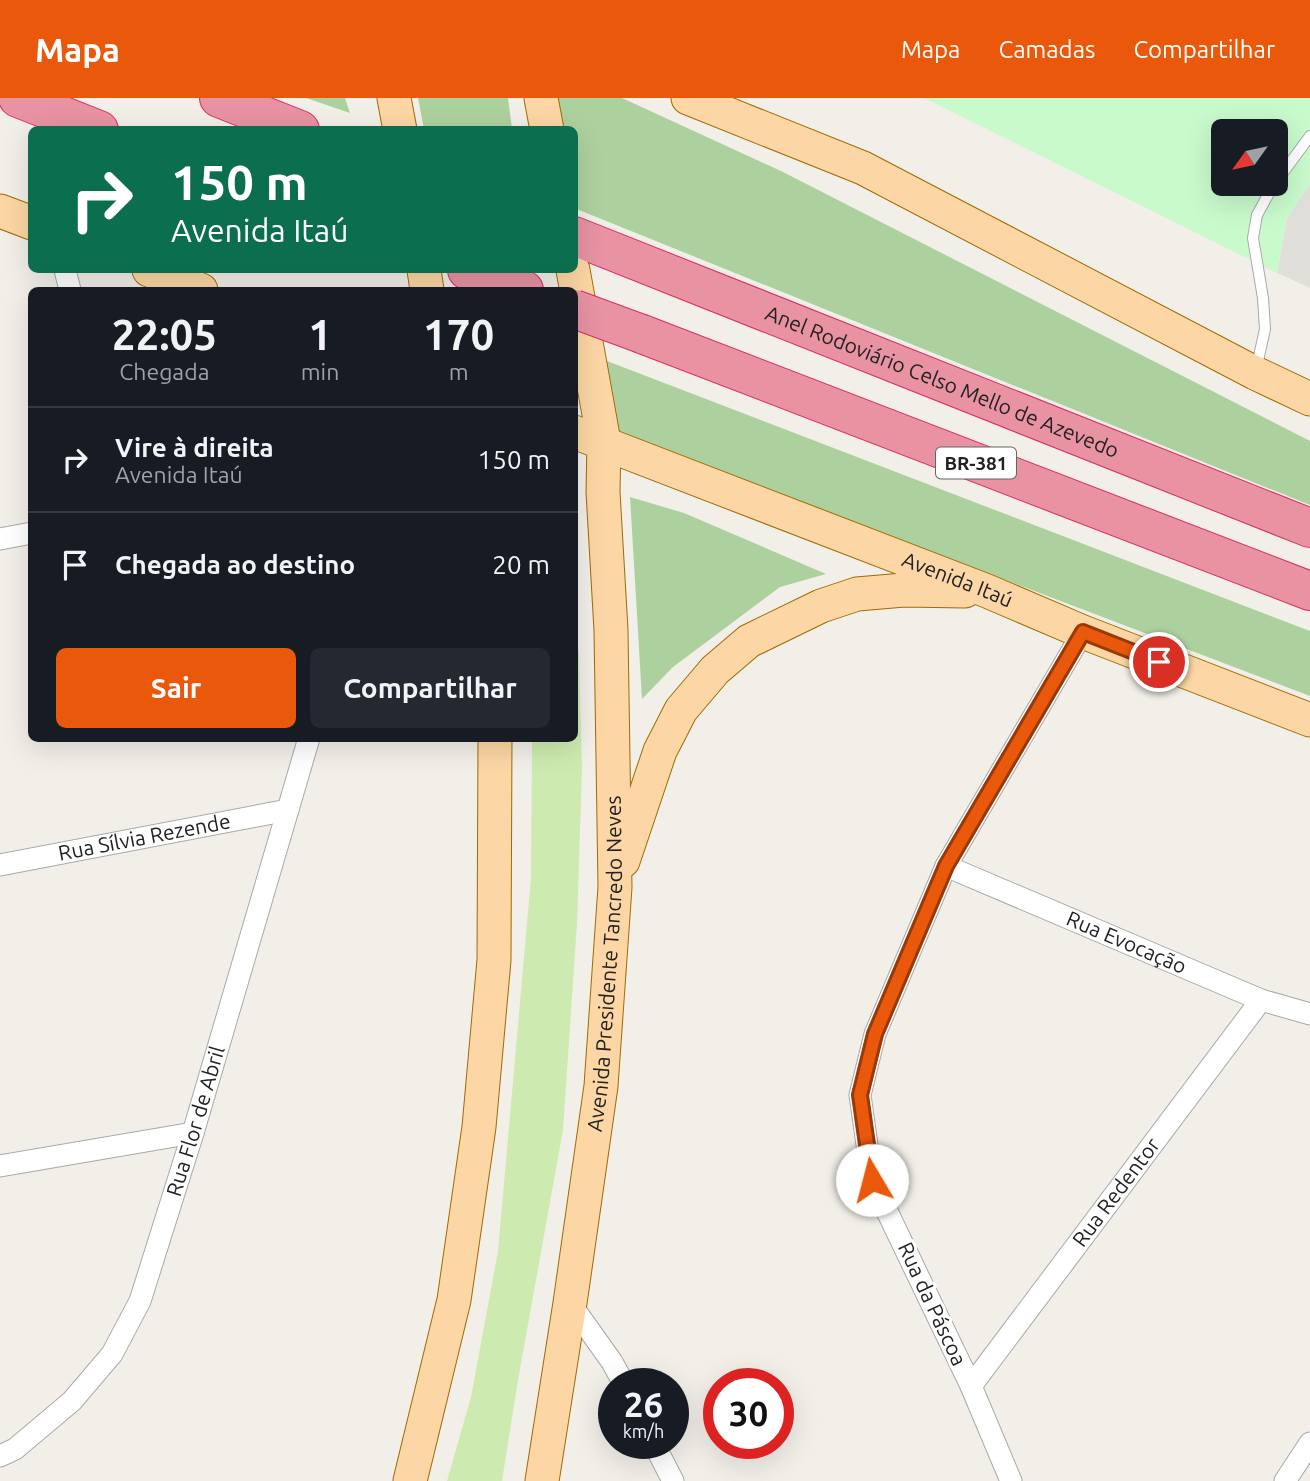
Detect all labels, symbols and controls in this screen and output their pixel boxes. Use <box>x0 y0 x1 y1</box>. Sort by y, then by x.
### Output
text: Mapa <box>35 31 120 68</box>
text: Mapa <box>901 36 960 63</box>
text: Camadas <box>998 36 1095 63</box>
text: Compartilhar <box>1133 36 1275 63</box>
north arrow <box>1211 119 1288 196</box>
map controls <box>1211 119 1288 196</box>
icon: right <box>56 154 147 245</box>
text: 150 m <box>171 154 308 209</box>
text: Avenida Itaú <box>171 212 349 248</box>
street label: Anel Rodoviário Celso Mello de Azevedo <box>762 300 1123 462</box>
text: 22:05 <box>112 311 217 358</box>
text: 1 <box>308 311 332 358</box>
text: 170 <box>423 311 494 358</box>
text: Chegada <box>119 359 209 384</box>
text: min <box>301 359 339 384</box>
text: m <box>449 359 469 384</box>
text: Vire à direita <box>115 433 274 462</box>
icon: right <box>56 441 94 479</box>
text: 150 m <box>478 445 550 474</box>
road number: BR-381 <box>936 448 1016 478</box>
text: Avenida Itaú <box>115 462 243 487</box>
icon: arrive <box>56 546 94 584</box>
street label: Avenida Itaú <box>899 547 1017 612</box>
text: Chegada ao destino <box>115 550 355 579</box>
text: 20 m <box>492 550 550 579</box>
pin <box>1129 632 1189 692</box>
icon: arrive <box>1140 643 1178 681</box>
button: Sair <box>56 648 296 728</box>
button: Compartilhar <box>310 648 550 728</box>
street label: Avenida Presidente Tancredo Neves <box>582 795 626 1133</box>
street label: Rua Sílvia Rezende <box>56 808 232 865</box>
street label: Rua Evocação <box>1063 906 1190 978</box>
street label: Rua Flor de Abril <box>161 1043 229 1199</box>
street label: Rua Redentor <box>1067 1133 1164 1251</box>
position arrow <box>835 1143 909 1217</box>
street label: Rua da Páscoa <box>894 1238 972 1369</box>
speed limit sign: 30 <box>703 1368 794 1459</box>
text: 26 <box>624 1384 663 1424</box>
text: km/h <box>623 1421 664 1441</box>

